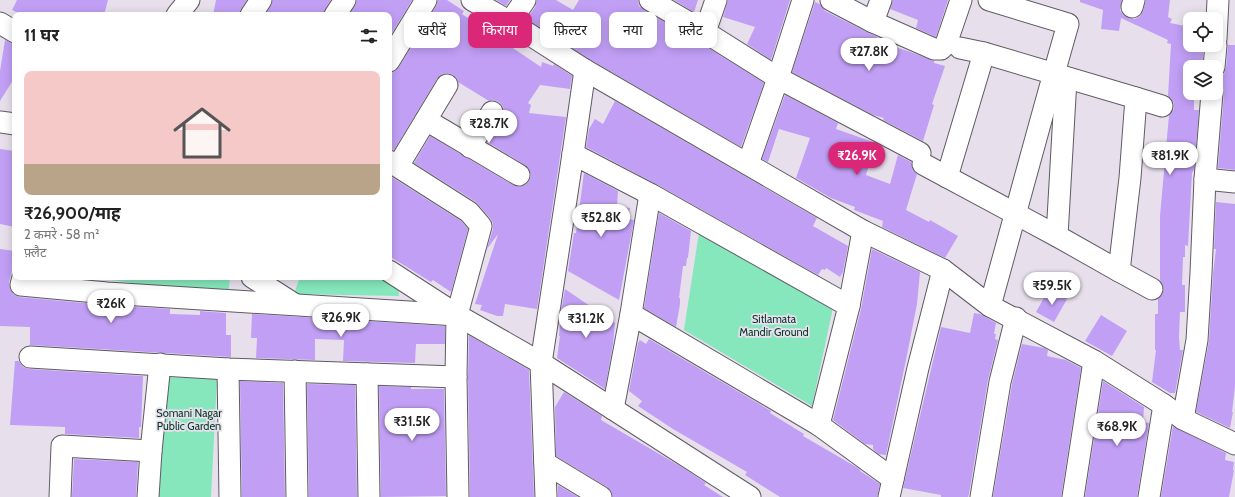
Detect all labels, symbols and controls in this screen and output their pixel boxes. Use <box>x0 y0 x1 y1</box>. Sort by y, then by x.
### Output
chip: खरीदें <box>404 12 460 48</box>
chip: किराया <box>468 12 532 48</box>
chip: फ़िल्टर <box>540 12 601 48</box>
chip: नया <box>609 12 657 48</box>
chip: फ़्लैट <box>665 12 717 48</box>
map controls <box>1183 12 1223 100</box>
button: locate <box>1183 12 1223 52</box>
text: 11 घर <box>24 25 59 45</box>
icon: filters <box>358 25 380 47</box>
pin: ₹27.8K <box>836 38 902 72</box>
text: ₹27.8K <box>849 43 889 59</box>
button: layers <box>1183 60 1223 100</box>
icon: home <box>166 97 238 169</box>
pin: ₹28.7K <box>456 110 522 144</box>
text: ₹28.7K <box>469 115 509 131</box>
pin: ₹26.9K <box>824 142 890 176</box>
pin: ₹81.9K <box>1137 142 1203 176</box>
text: ₹26.9K <box>837 147 877 163</box>
text: ₹81.9K <box>1151 147 1189 163</box>
text: ₹26,900/माह <box>24 203 121 223</box>
pin: ₹52.8K <box>568 204 634 238</box>
text: ₹52.8K <box>581 209 621 225</box>
text: 2 कमरे · 58 m² <box>24 226 99 242</box>
text: फ़्लैट <box>24 244 47 260</box>
pin: ₹59.5K <box>1019 272 1085 306</box>
text: ₹59.5K <box>1032 277 1072 293</box>
pin: ₹26K <box>87 290 135 324</box>
text: ₹26K <box>96 295 126 311</box>
pin: ₹26.9K <box>308 304 374 338</box>
pin: ₹31.2K <box>553 305 619 339</box>
text: ₹26.9K <box>321 309 361 325</box>
text: ₹31.2K <box>568 310 604 326</box>
park label: Sitlamata Mandir Ground <box>739 312 809 339</box>
park label: Somani Nagar Public Garden <box>156 406 222 433</box>
pin: ₹31.5K <box>379 408 445 442</box>
text: ₹31.5K <box>394 413 430 429</box>
pin: ₹68.9K <box>1084 413 1150 447</box>
text: ₹68.9K <box>1097 418 1137 434</box>

